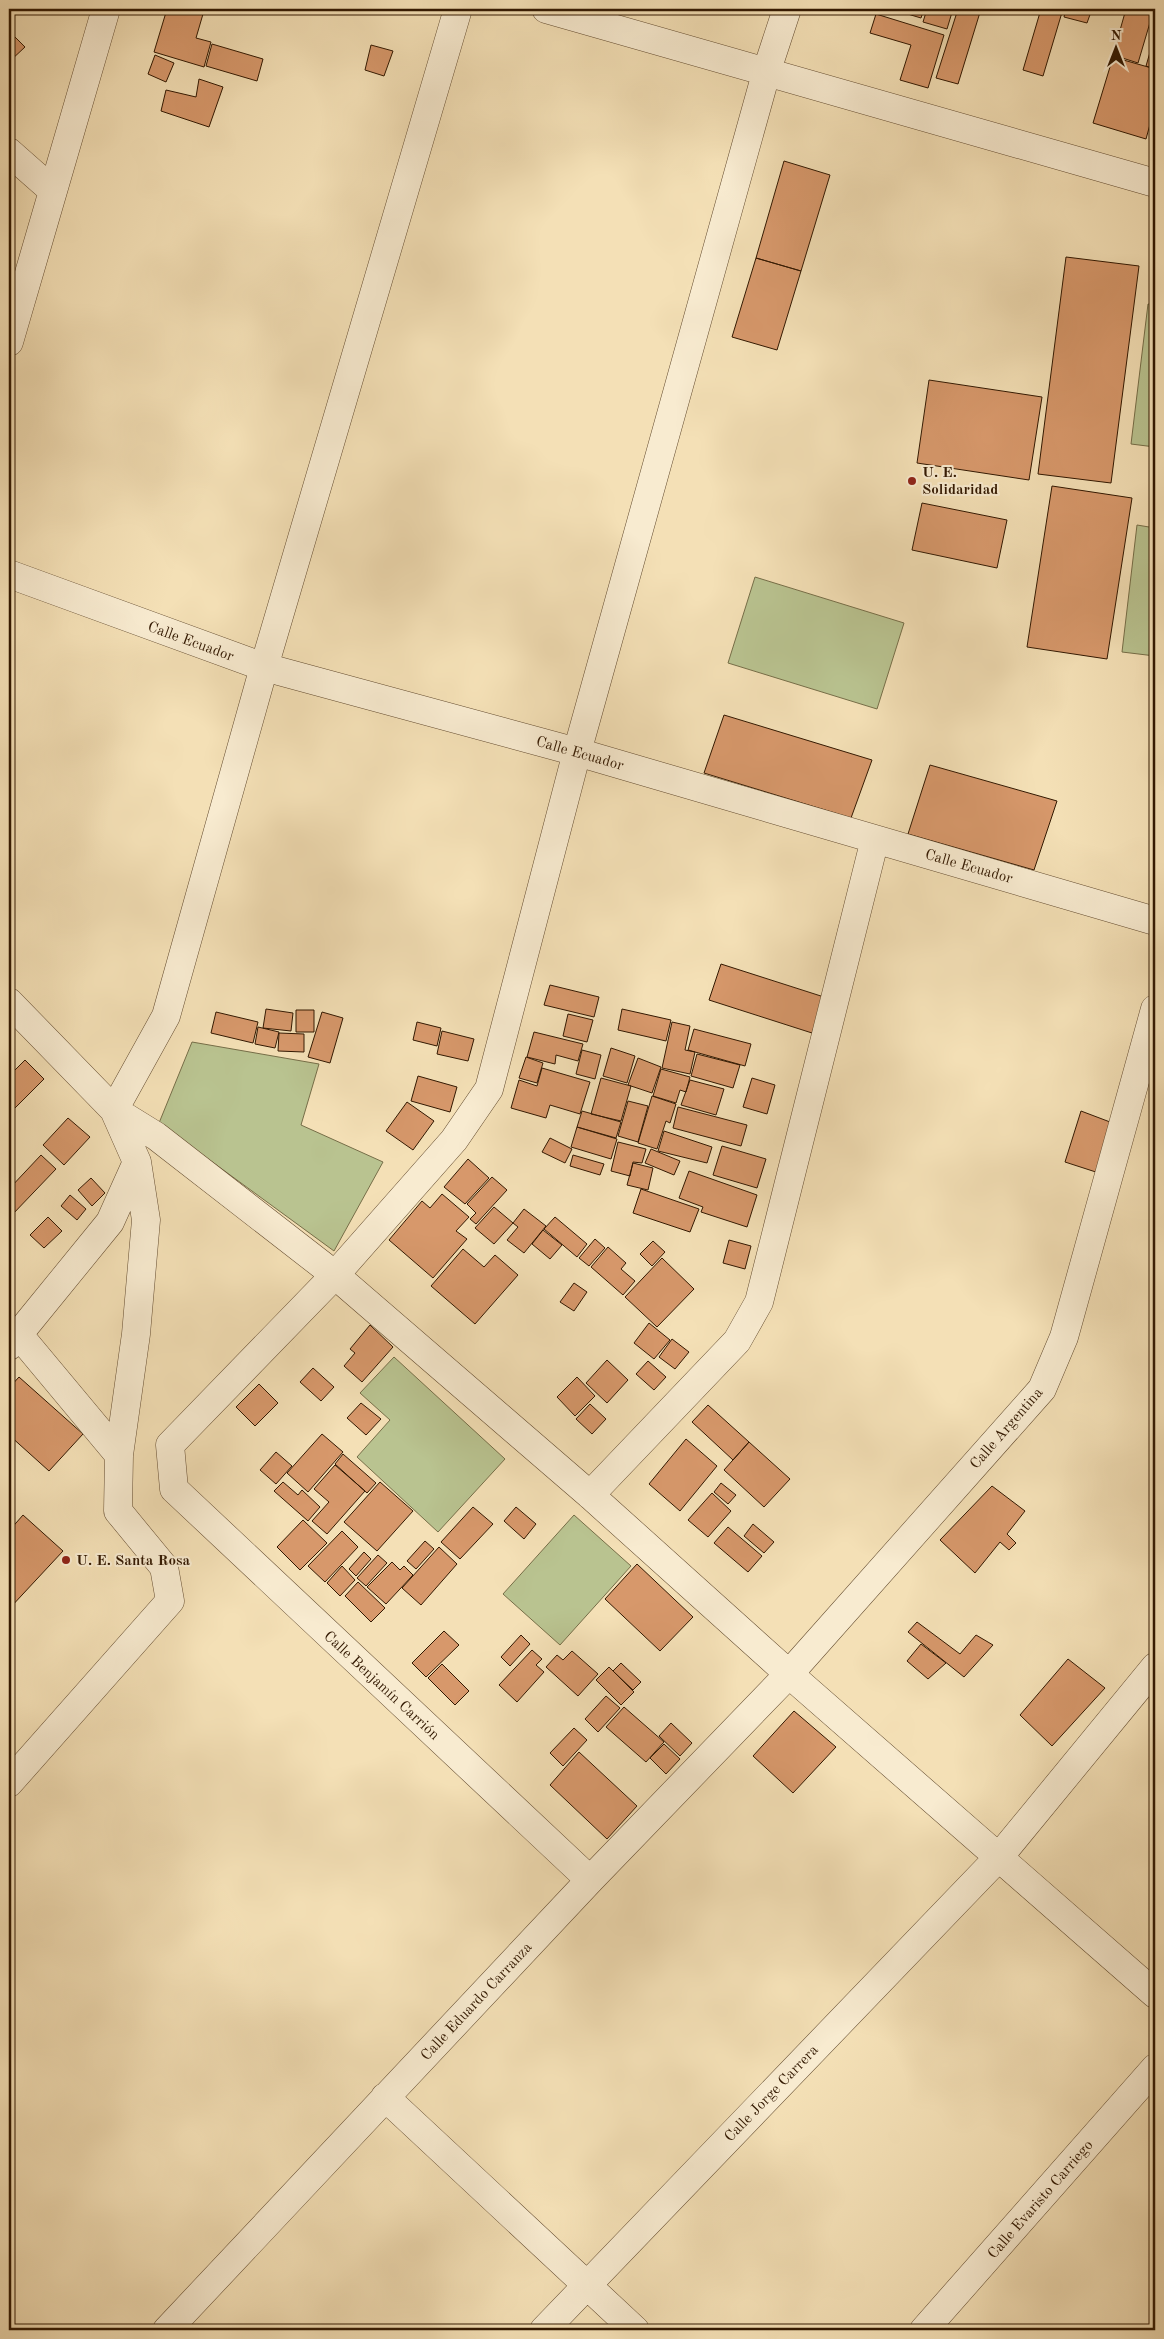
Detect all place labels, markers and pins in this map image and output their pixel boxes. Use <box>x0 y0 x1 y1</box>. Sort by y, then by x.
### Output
place label: U. E. Solidaridad <box>922 466 998 498</box>
marker: U. E. Solidaridad <box>906 475 918 487</box>
marker: U. E. Santa Rosa <box>60 1554 72 1566</box>
place label: U. E. Santa Rosa <box>76 1554 191 1569</box>

